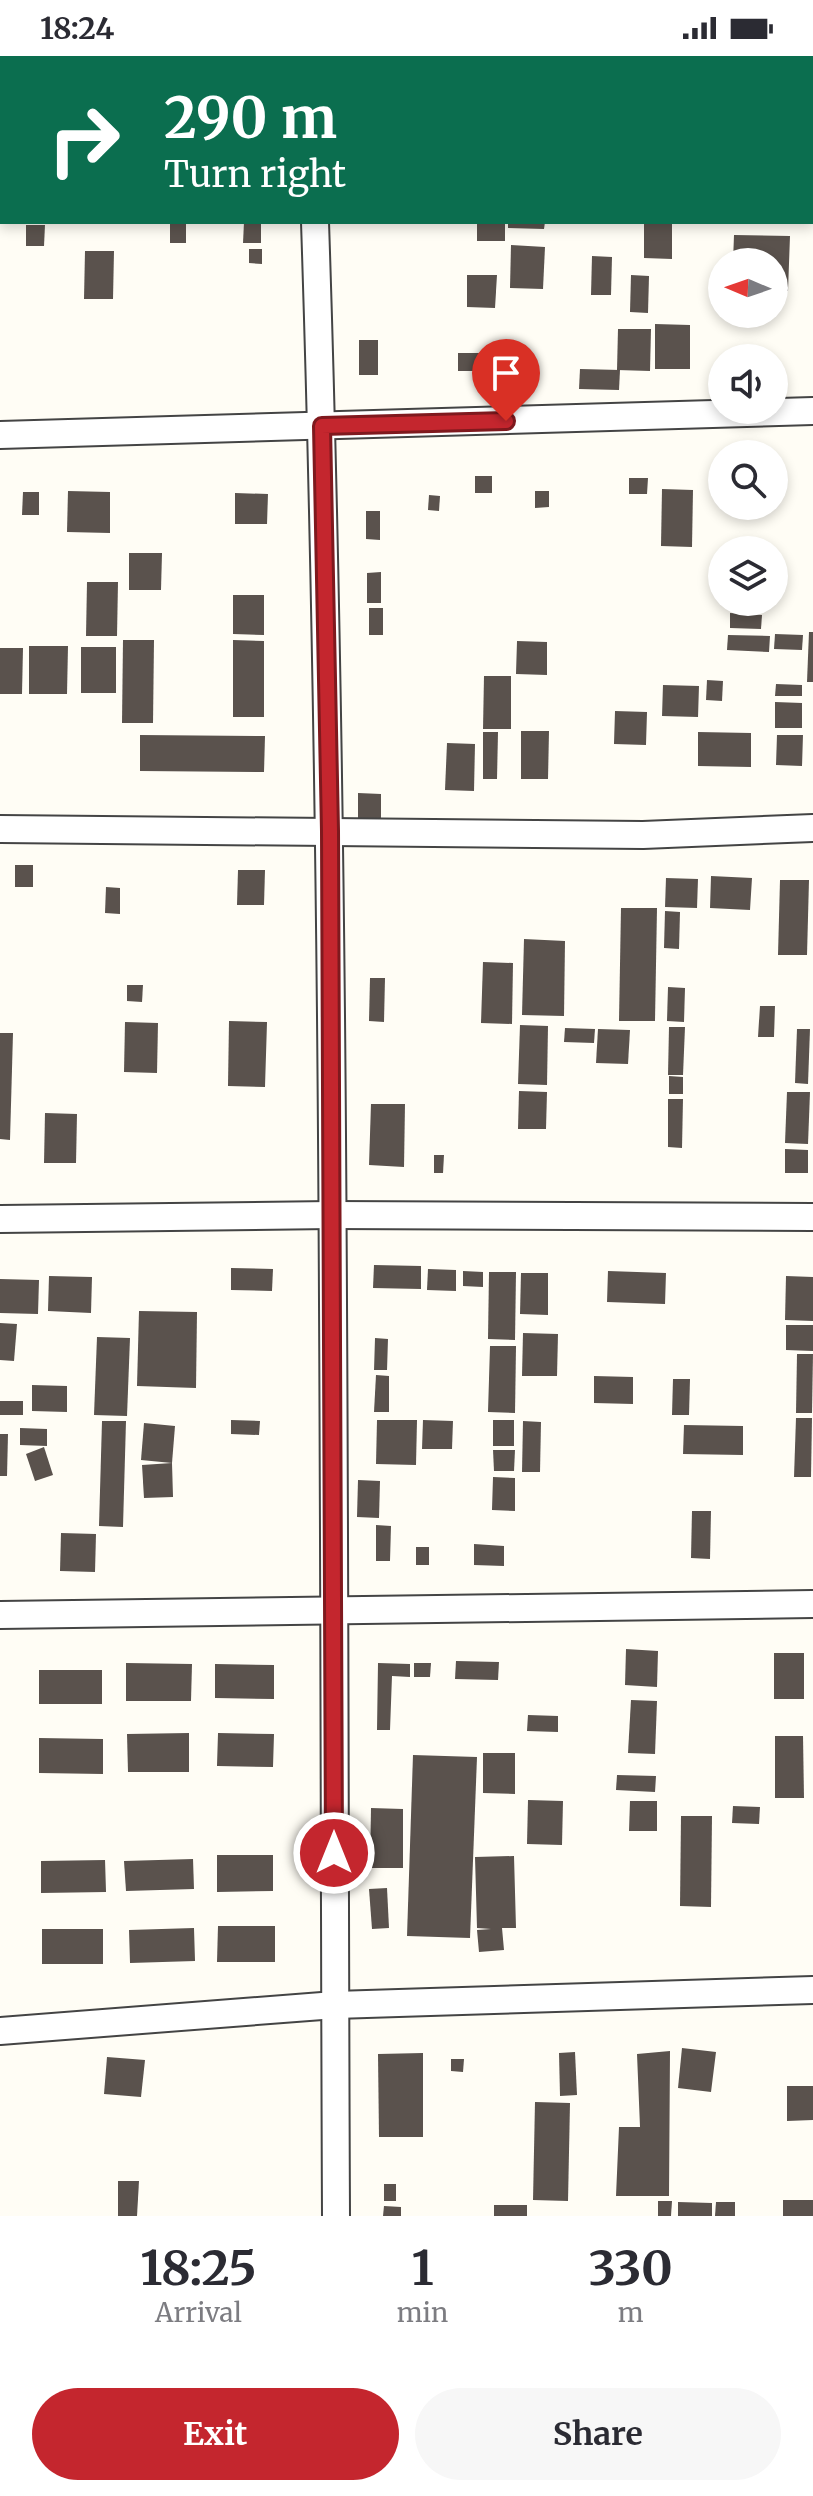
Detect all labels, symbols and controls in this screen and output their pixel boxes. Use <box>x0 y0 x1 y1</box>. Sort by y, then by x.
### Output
text: 18:24 <box>40 9 114 47</box>
text: 290 m <box>164 83 337 153</box>
icon: right <box>32 88 136 192</box>
text: Turn right <box>164 152 346 197</box>
north arrow <box>708 248 788 328</box>
map controls <box>708 248 788 616</box>
pin <box>472 339 540 421</box>
button: sound <box>708 344 788 424</box>
icon: arrive <box>484 351 528 395</box>
button: search <box>708 440 788 520</box>
button: layers <box>708 536 788 616</box>
position arrow <box>292 1811 376 1895</box>
text: 18:25 <box>140 2238 257 2298</box>
text: 1 <box>411 2238 434 2298</box>
text: 330 <box>588 2238 673 2298</box>
text: Arrival <box>155 2296 242 2329</box>
text: min <box>397 2296 448 2329</box>
text: m <box>618 2296 644 2329</box>
button: Exit <box>32 2388 399 2480</box>
button: Share <box>415 2388 781 2480</box>

